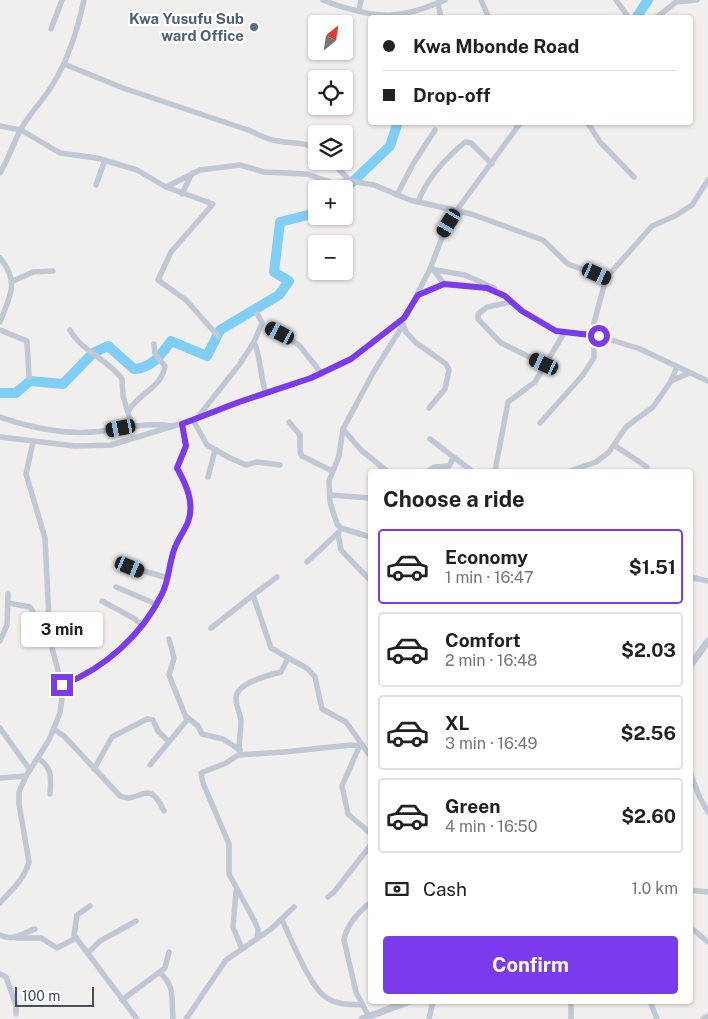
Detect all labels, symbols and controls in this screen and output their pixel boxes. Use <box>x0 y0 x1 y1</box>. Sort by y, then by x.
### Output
place label: Kwa Yusufu Sub ward Office <box>129 10 244 44</box>
north arrow <box>308 15 352 60</box>
map controls <box>308 15 353 280</box>
marker: Kwa Yusufu Sub ward Office <box>248 21 260 33</box>
text: Kwa Mbonde Road <box>413 35 579 57</box>
button: locate <box>308 70 353 115</box>
text: Drop-off <box>413 84 490 106</box>
button: layers <box>308 125 353 170</box>
button: + <box>308 180 353 225</box>
car <box>434 206 463 240</box>
button: − <box>308 235 353 280</box>
car <box>580 261 613 287</box>
car <box>263 320 296 346</box>
route start <box>588 325 610 347</box>
car <box>527 351 560 377</box>
car <box>104 418 137 438</box>
text: Choose a ride <box>383 486 525 512</box>
icon: car <box>385 544 430 589</box>
text: Economy <box>445 546 528 568</box>
car <box>113 554 146 580</box>
text: $1.51 <box>629 556 676 578</box>
text: 1 min · 16:47 <box>445 568 534 587</box>
callout: 3 min <box>21 612 103 648</box>
text: 3 min <box>41 620 83 639</box>
icon: car <box>385 627 430 672</box>
text: Comfort <box>445 629 521 651</box>
text: $2.03 <box>621 639 676 661</box>
text: 2 min · 16:48 <box>445 651 537 670</box>
route end <box>51 674 73 696</box>
icon: car <box>385 710 430 755</box>
text: XL <box>445 712 470 734</box>
text: $2.56 <box>621 722 676 744</box>
text: 3 min · 16:49 <box>445 734 537 753</box>
icon: car <box>385 793 430 838</box>
text: Green <box>445 795 500 817</box>
text: $2.60 <box>621 805 676 827</box>
text: 4 min · 16:50 <box>445 817 538 836</box>
icon: cash <box>383 875 411 903</box>
text: Cash <box>423 878 467 900</box>
text: 1.0 km <box>631 879 678 898</box>
button: Confirm <box>383 936 678 994</box>
scale bar <box>15 984 94 1007</box>
text: 100 m <box>22 988 60 1004</box>

